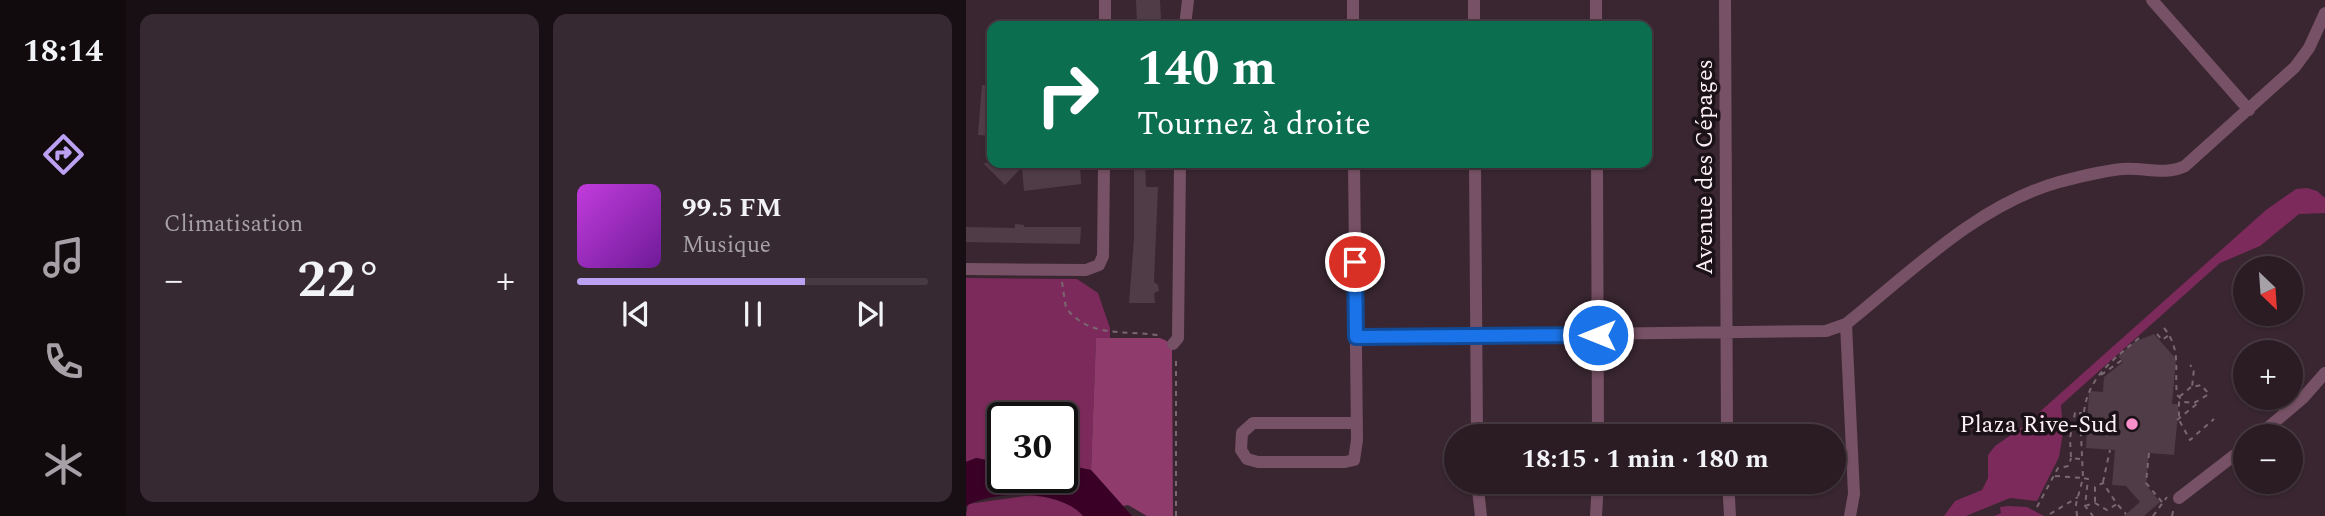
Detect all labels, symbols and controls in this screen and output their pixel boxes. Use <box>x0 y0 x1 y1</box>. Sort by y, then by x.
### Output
text: 18:14 <box>23 27 103 76</box>
text: 140 m <box>1137 32 1276 107</box>
icon: right <box>1022 49 1113 140</box>
street label: Avenue des Cépages <box>1687 59 1723 275</box>
text: Tournez à droite <box>1137 100 1371 149</box>
icon: directions <box>39 130 88 179</box>
text: 99.5 FM <box>682 188 782 228</box>
text: Climatisation <box>164 207 303 242</box>
text: Musique <box>682 228 771 263</box>
pin <box>1325 232 1385 292</box>
icon: music <box>39 233 88 282</box>
text: 22° <box>297 241 382 320</box>
icon: arrive <box>1336 243 1374 281</box>
text: − <box>164 252 183 310</box>
text: + <box>496 252 515 310</box>
north arrow <box>2233 256 2303 326</box>
map controls <box>2233 256 2303 494</box>
icon: previous <box>617 295 655 333</box>
icon: pause <box>734 295 772 333</box>
icon: next <box>851 295 889 333</box>
position arrow <box>1561 298 1635 372</box>
icon: phone <box>39 337 88 386</box>
button: + <box>2233 340 2303 410</box>
speed limit sign: 30 <box>987 402 1078 493</box>
place label: Plaza Rive-Sud <box>1959 407 2118 443</box>
marker: Plaza Rive-Sud <box>2124 416 2140 432</box>
button: − <box>2233 424 2303 494</box>
text: 18:15 · 1 min · 180 m <box>1521 439 1769 479</box>
icon: climate <box>39 440 88 489</box>

